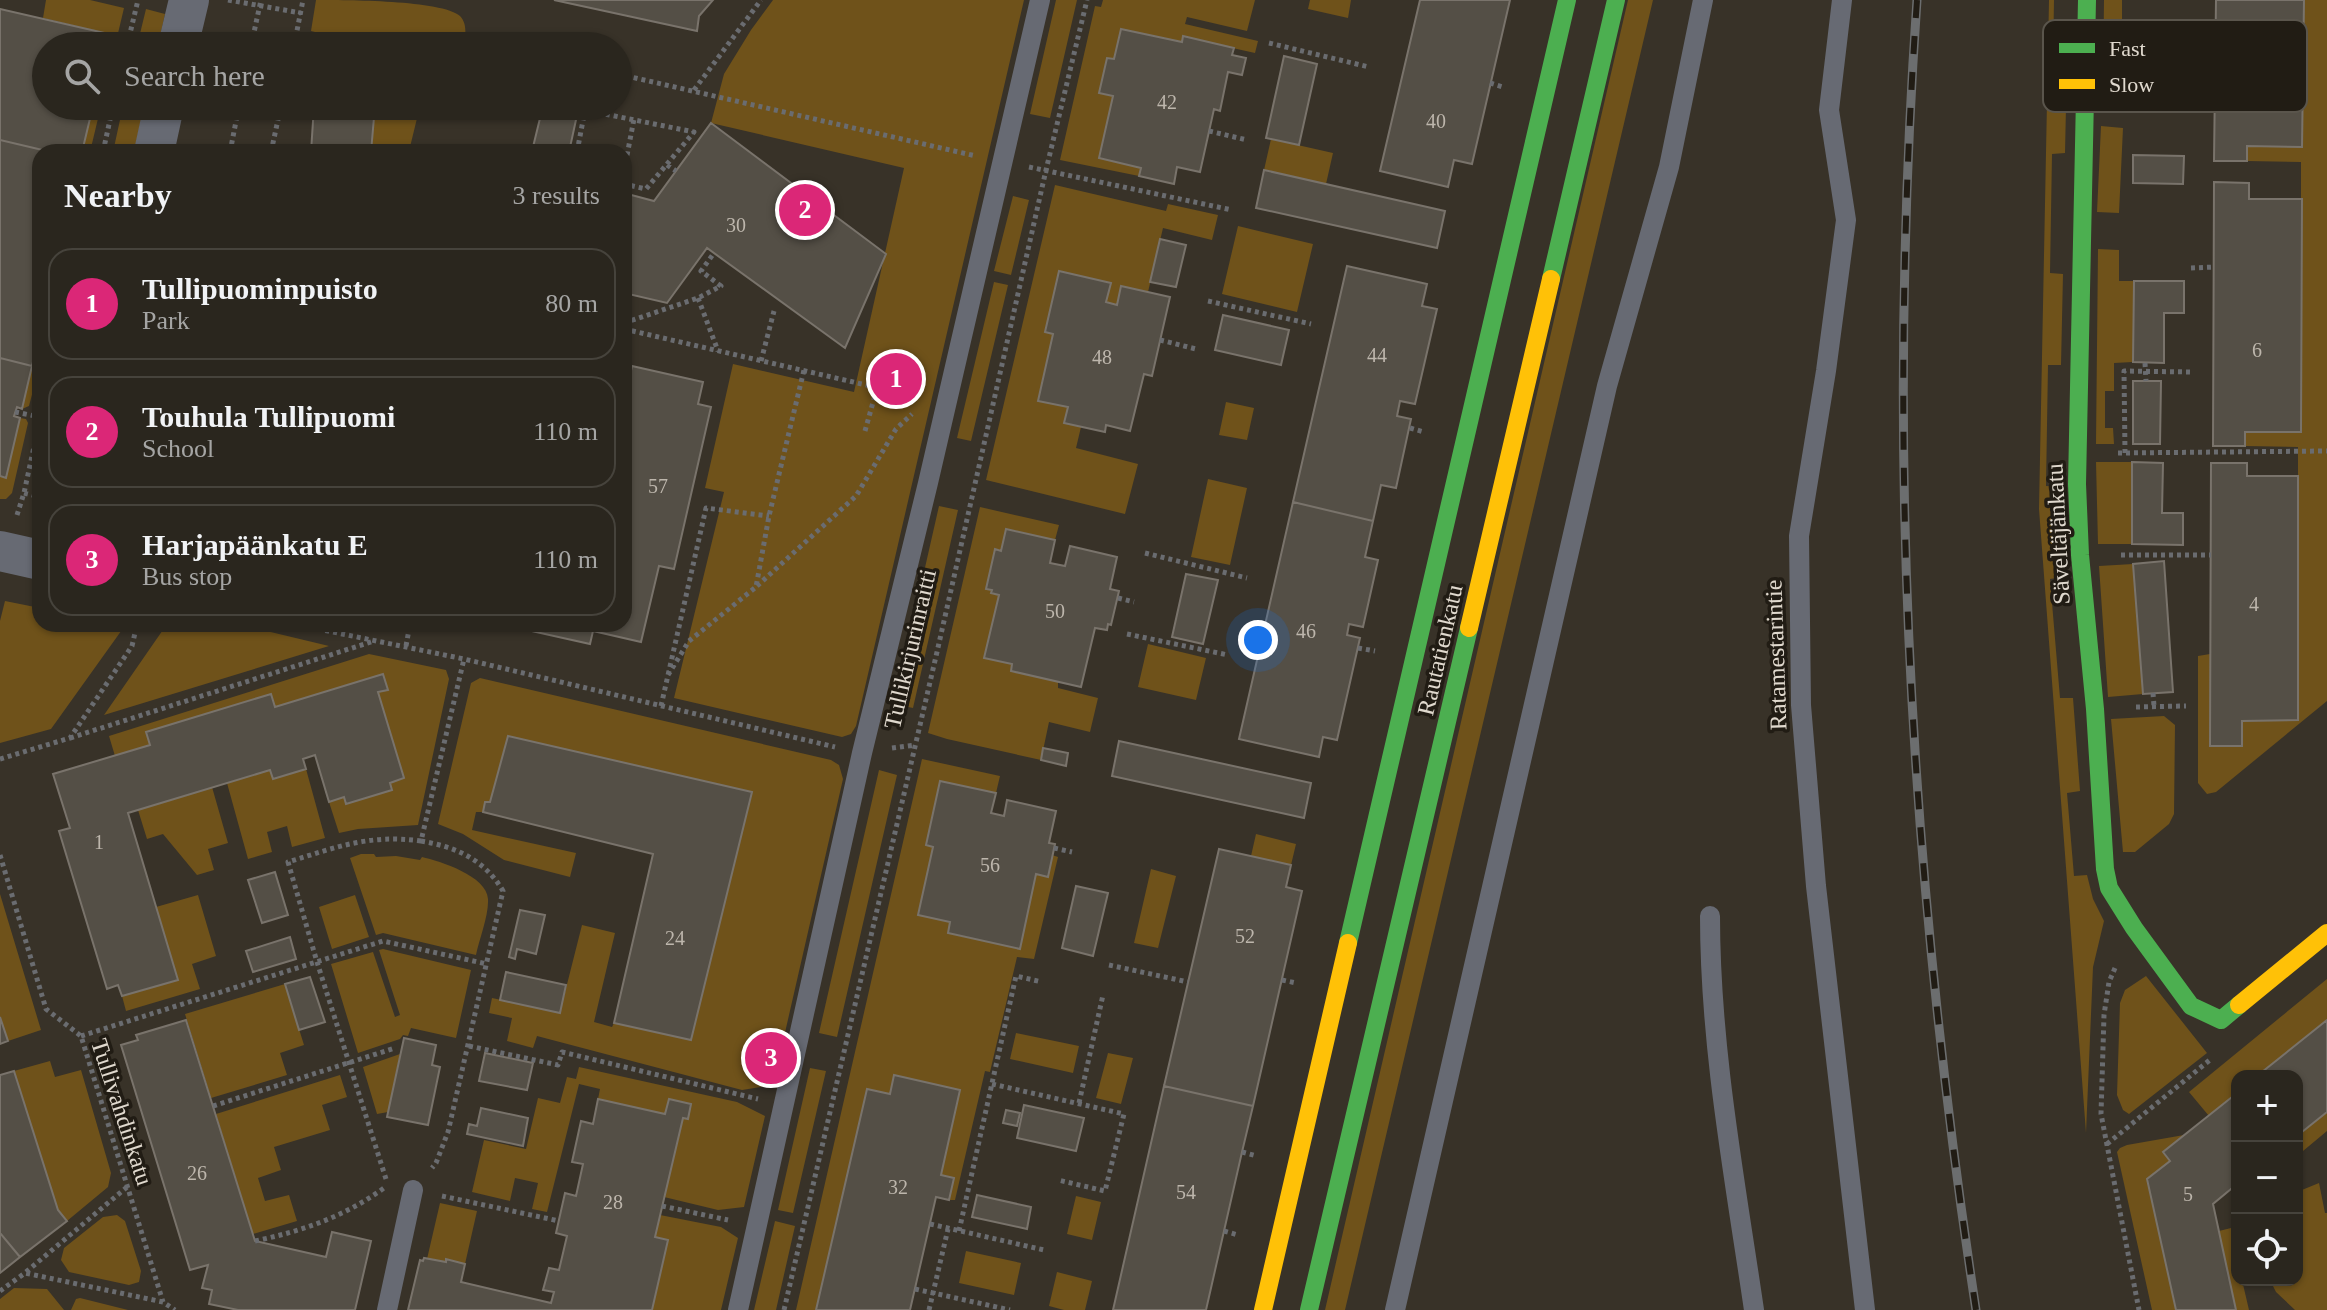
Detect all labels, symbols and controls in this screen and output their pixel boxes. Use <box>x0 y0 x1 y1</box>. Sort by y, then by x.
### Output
legend <box>2043 20 2307 112</box>
search box <box>32 32 632 120</box>
text: Fast <box>2109 36 2146 61</box>
icon: search <box>60 54 104 98</box>
text: Search here <box>124 59 265 92</box>
text: Slow <box>2109 72 2154 97</box>
house number: 42 <box>1157 91 1177 113</box>
house number: 40 <box>1426 110 1446 132</box>
text: Nearby <box>64 177 172 214</box>
pin: 2 <box>779 180 831 240</box>
text: 3 results <box>513 181 600 210</box>
house number: 30 <box>726 214 746 236</box>
text: Tullipuominpuisto <box>142 272 378 305</box>
text: 1 <box>86 289 99 318</box>
text: 80 m <box>545 289 598 318</box>
text: Park <box>142 306 190 335</box>
house number: 6 <box>2252 339 2262 361</box>
house number: 44 <box>1367 344 1387 366</box>
house number: 48 <box>1092 346 1112 368</box>
pin: 1 <box>870 349 922 409</box>
text: Touhula Tullipuomi <box>142 400 395 433</box>
text: 2 <box>86 417 99 446</box>
text: 110 m <box>533 417 598 446</box>
text: School <box>142 434 214 463</box>
street label: Säveltäjänkatu <box>2041 463 2075 605</box>
house number: 57 <box>648 475 668 497</box>
text: Harjapäänkatu E <box>142 528 368 561</box>
text: 3 <box>86 545 99 574</box>
text: 110 m <box>533 545 598 574</box>
text: Bus stop <box>142 562 232 591</box>
street label: Tullikirjurinraitti <box>879 566 941 731</box>
street label: Ratamestarintie <box>1760 579 1792 731</box>
street label: Rautatienkatu <box>1412 582 1468 718</box>
house number: 4 <box>2249 593 2259 615</box>
house number: 50 <box>1045 600 1065 622</box>
your location <box>1238 620 1278 660</box>
house number: 46 <box>1296 620 1316 642</box>
house number: 1 <box>94 831 104 853</box>
house number: 56 <box>980 854 1000 876</box>
house number: 52 <box>1235 925 1255 947</box>
house number: 24 <box>665 927 685 949</box>
pin: 3 <box>745 1028 797 1088</box>
street label: Tullivahdinkatu <box>86 1035 158 1189</box>
map controls <box>2231 1070 2303 1286</box>
button: + <box>2231 1070 2303 1142</box>
button: − <box>2231 1142 2303 1214</box>
house number: 26 <box>187 1162 207 1184</box>
house number: 32 <box>888 1176 908 1198</box>
house number: 54 <box>1176 1181 1196 1203</box>
house number: 5 <box>2183 1183 2193 1205</box>
house number: 28 <box>603 1191 623 1213</box>
button: locate <box>2231 1214 2303 1286</box>

